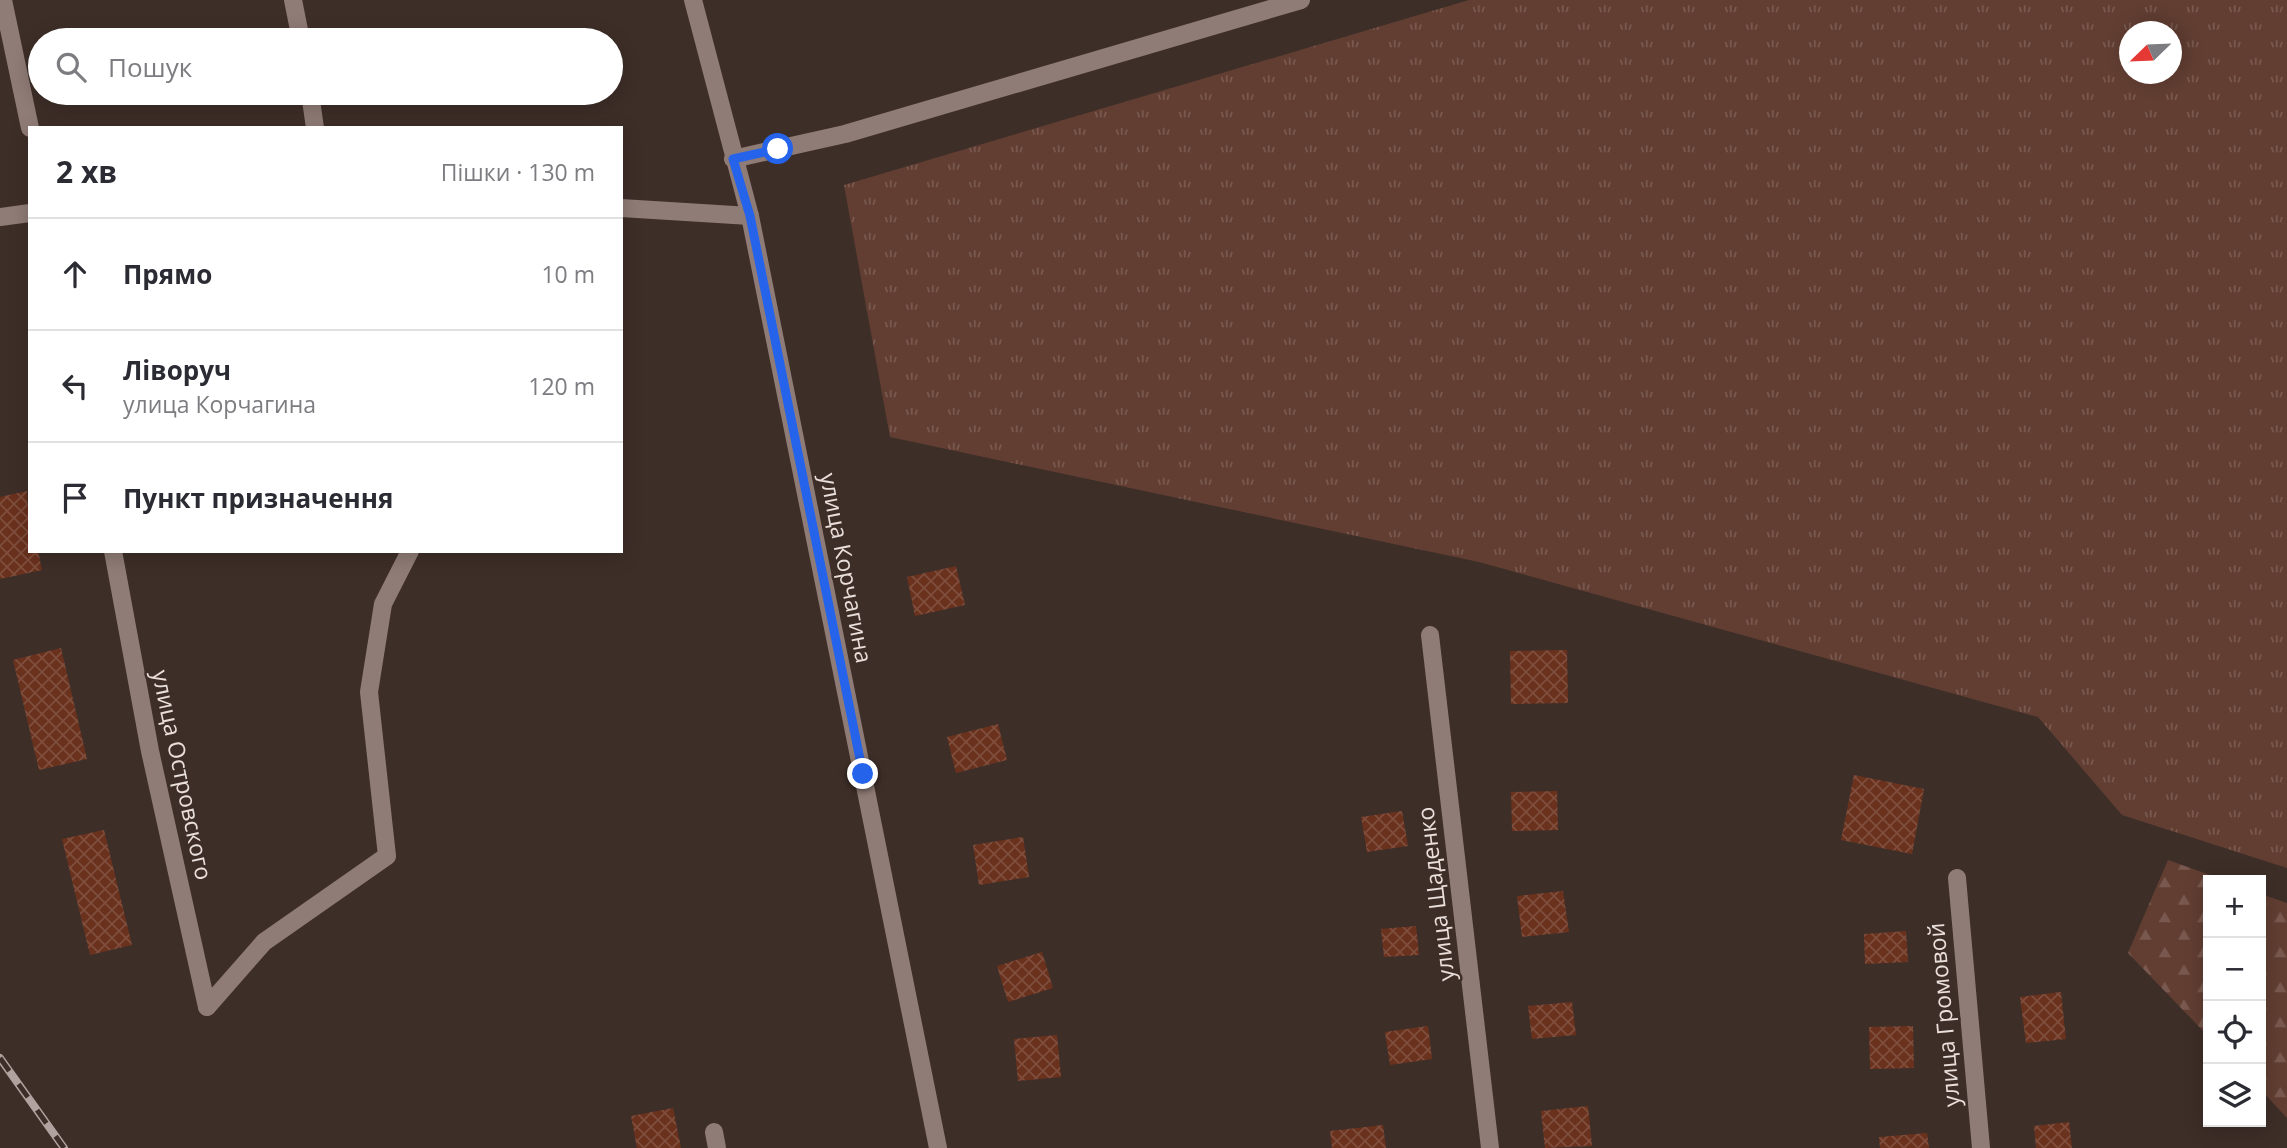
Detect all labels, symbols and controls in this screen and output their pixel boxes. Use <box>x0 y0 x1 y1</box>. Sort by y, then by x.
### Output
north arrow <box>2119 21 2182 84</box>
search box <box>28 28 623 105</box>
icon: search <box>52 48 90 86</box>
text: Пошук <box>108 49 192 85</box>
route start <box>762 133 793 164</box>
text: 2 хв <box>56 151 117 192</box>
text: Пішки · 130 m <box>441 156 595 188</box>
icon: ahead <box>56 255 94 293</box>
text: Прямо <box>123 256 212 292</box>
text: 10 m <box>541 258 595 290</box>
text: Ліворуч <box>123 352 231 388</box>
icon: left <box>56 367 94 405</box>
text: 120 m <box>528 370 595 402</box>
text: улица Корчагина <box>123 388 316 420</box>
street label: улица Корчагина <box>813 470 881 666</box>
icon: arrive <box>56 479 94 517</box>
text: Пункт призначення <box>123 480 393 516</box>
street label: улица Островского <box>145 667 221 883</box>
route end <box>847 758 878 789</box>
street label: улица Щаденко <box>1408 805 1462 983</box>
map controls <box>2203 875 2266 1127</box>
button: + <box>2203 875 2266 938</box>
street label: улица Громовой <box>1919 922 1967 1108</box>
button: − <box>2203 938 2266 1001</box>
button: locate <box>2203 1001 2266 1064</box>
button: layers <box>2203 1064 2266 1127</box>

